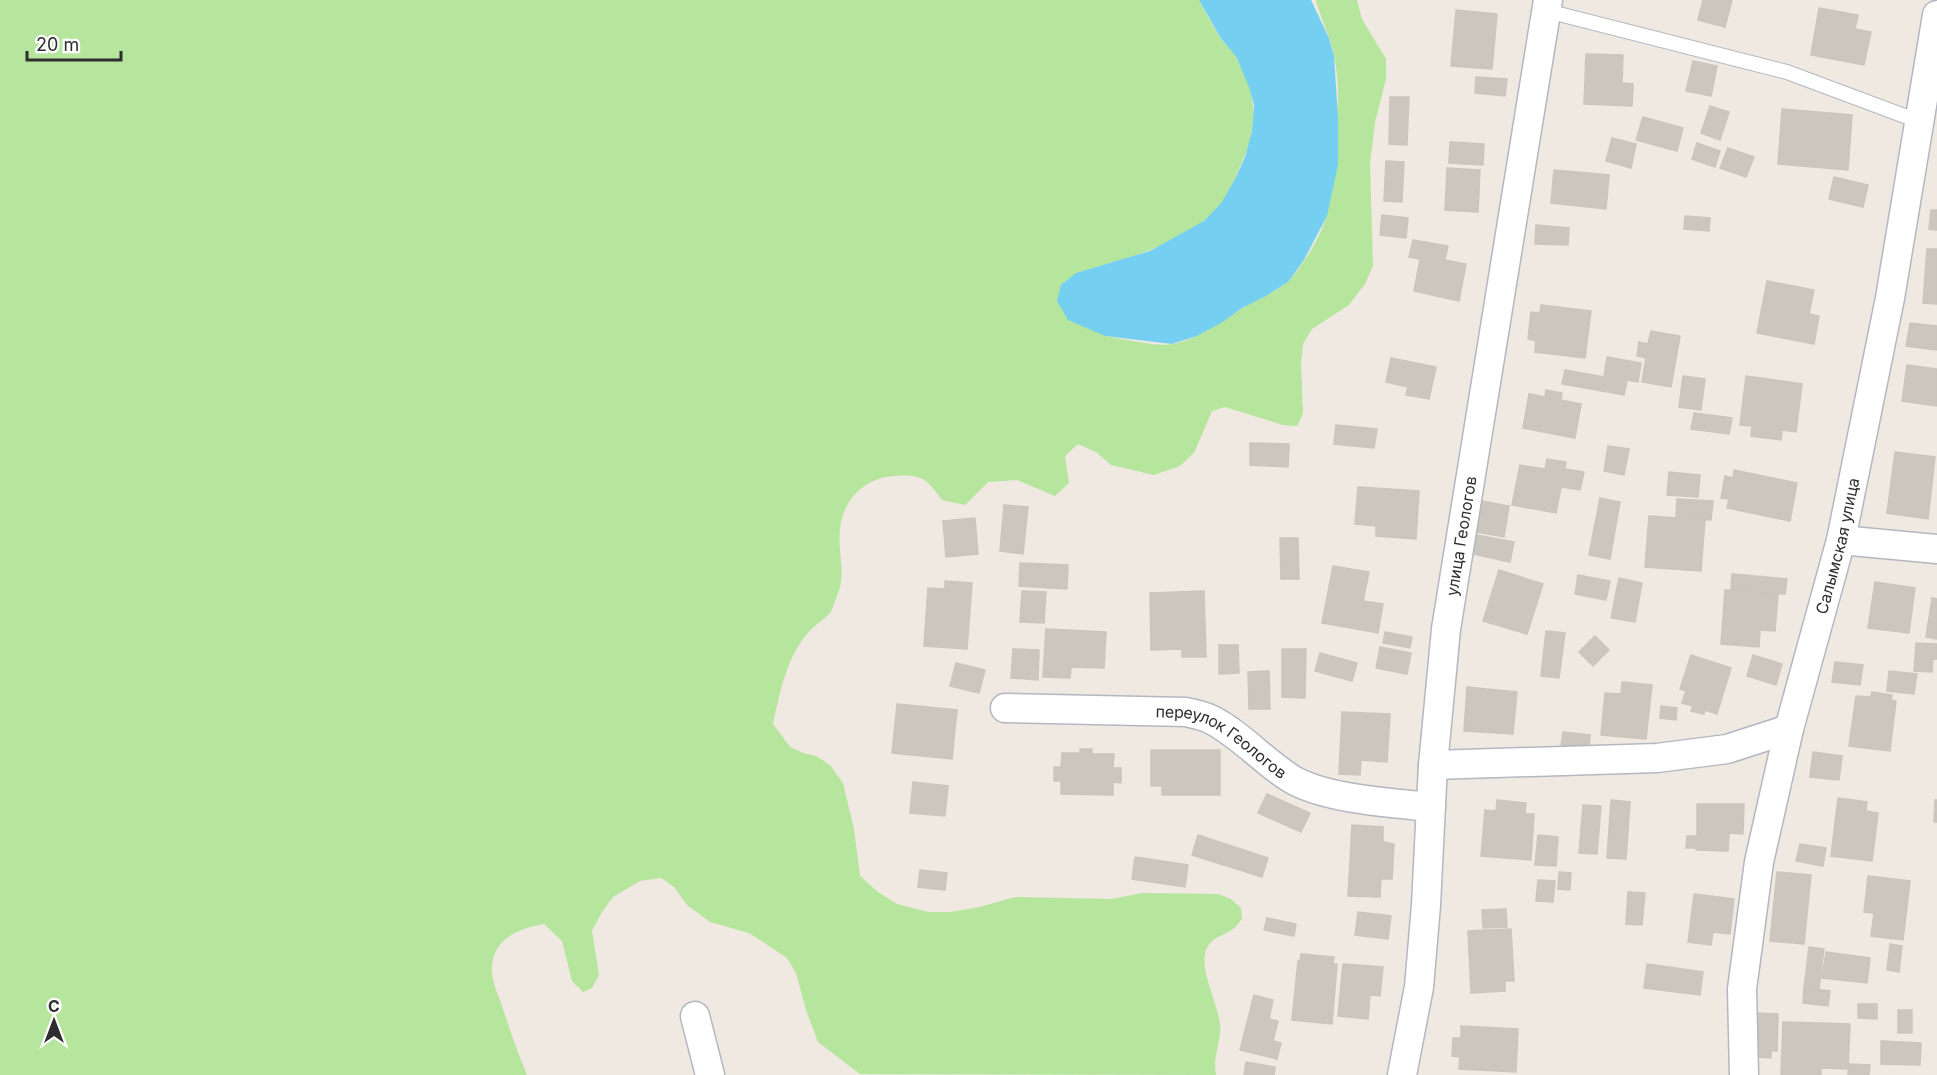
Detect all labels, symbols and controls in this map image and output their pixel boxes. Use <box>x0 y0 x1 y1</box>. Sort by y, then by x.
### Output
scale bar <box>27 24 122 62</box>
text: 20 m <box>36 34 79 55</box>
street label: улица Геологов <box>1442 475 1481 597</box>
street label: Салымская улица <box>1811 476 1863 616</box>
street label: переулок Геологов <box>1155 701 1291 783</box>
north arrow <box>24 991 84 1051</box>
text: С <box>48 996 60 1016</box>

